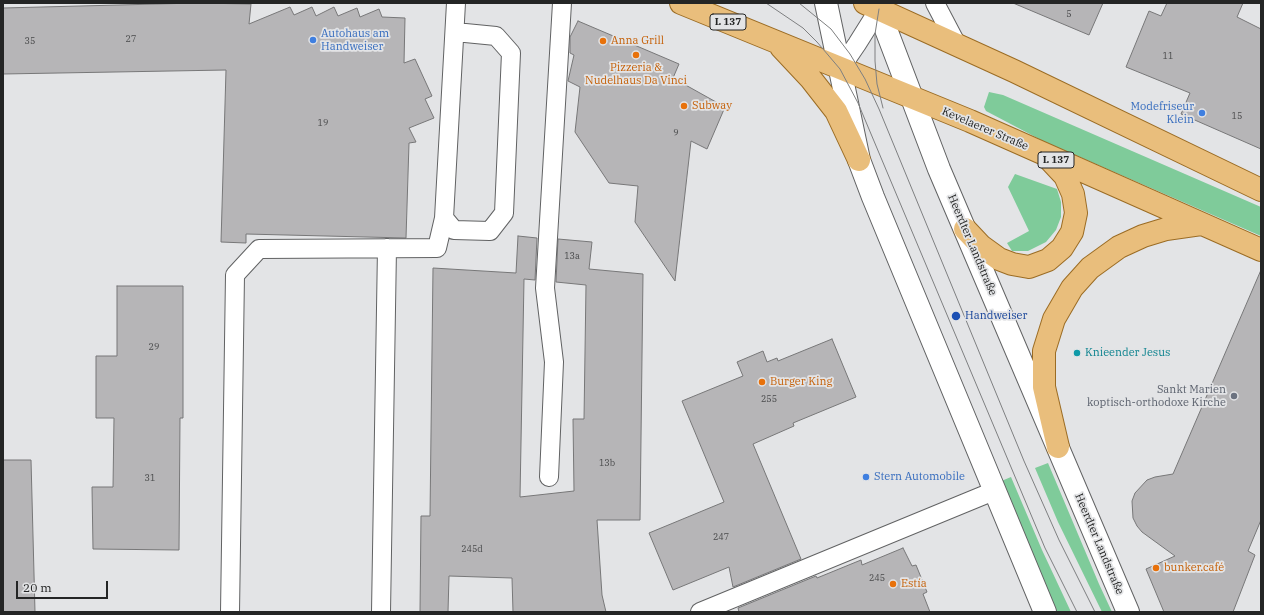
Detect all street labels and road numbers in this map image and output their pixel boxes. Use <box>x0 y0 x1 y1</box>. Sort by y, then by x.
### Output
road number: L 137 <box>710 14 746 30</box>
street label: Kevelaerer Straße <box>940 105 1030 153</box>
road number: L 137 <box>1038 152 1074 168</box>
street label: Heerdter Landstraße <box>945 192 999 298</box>
street label: Heerdter Landstraße <box>1072 491 1126 597</box>

